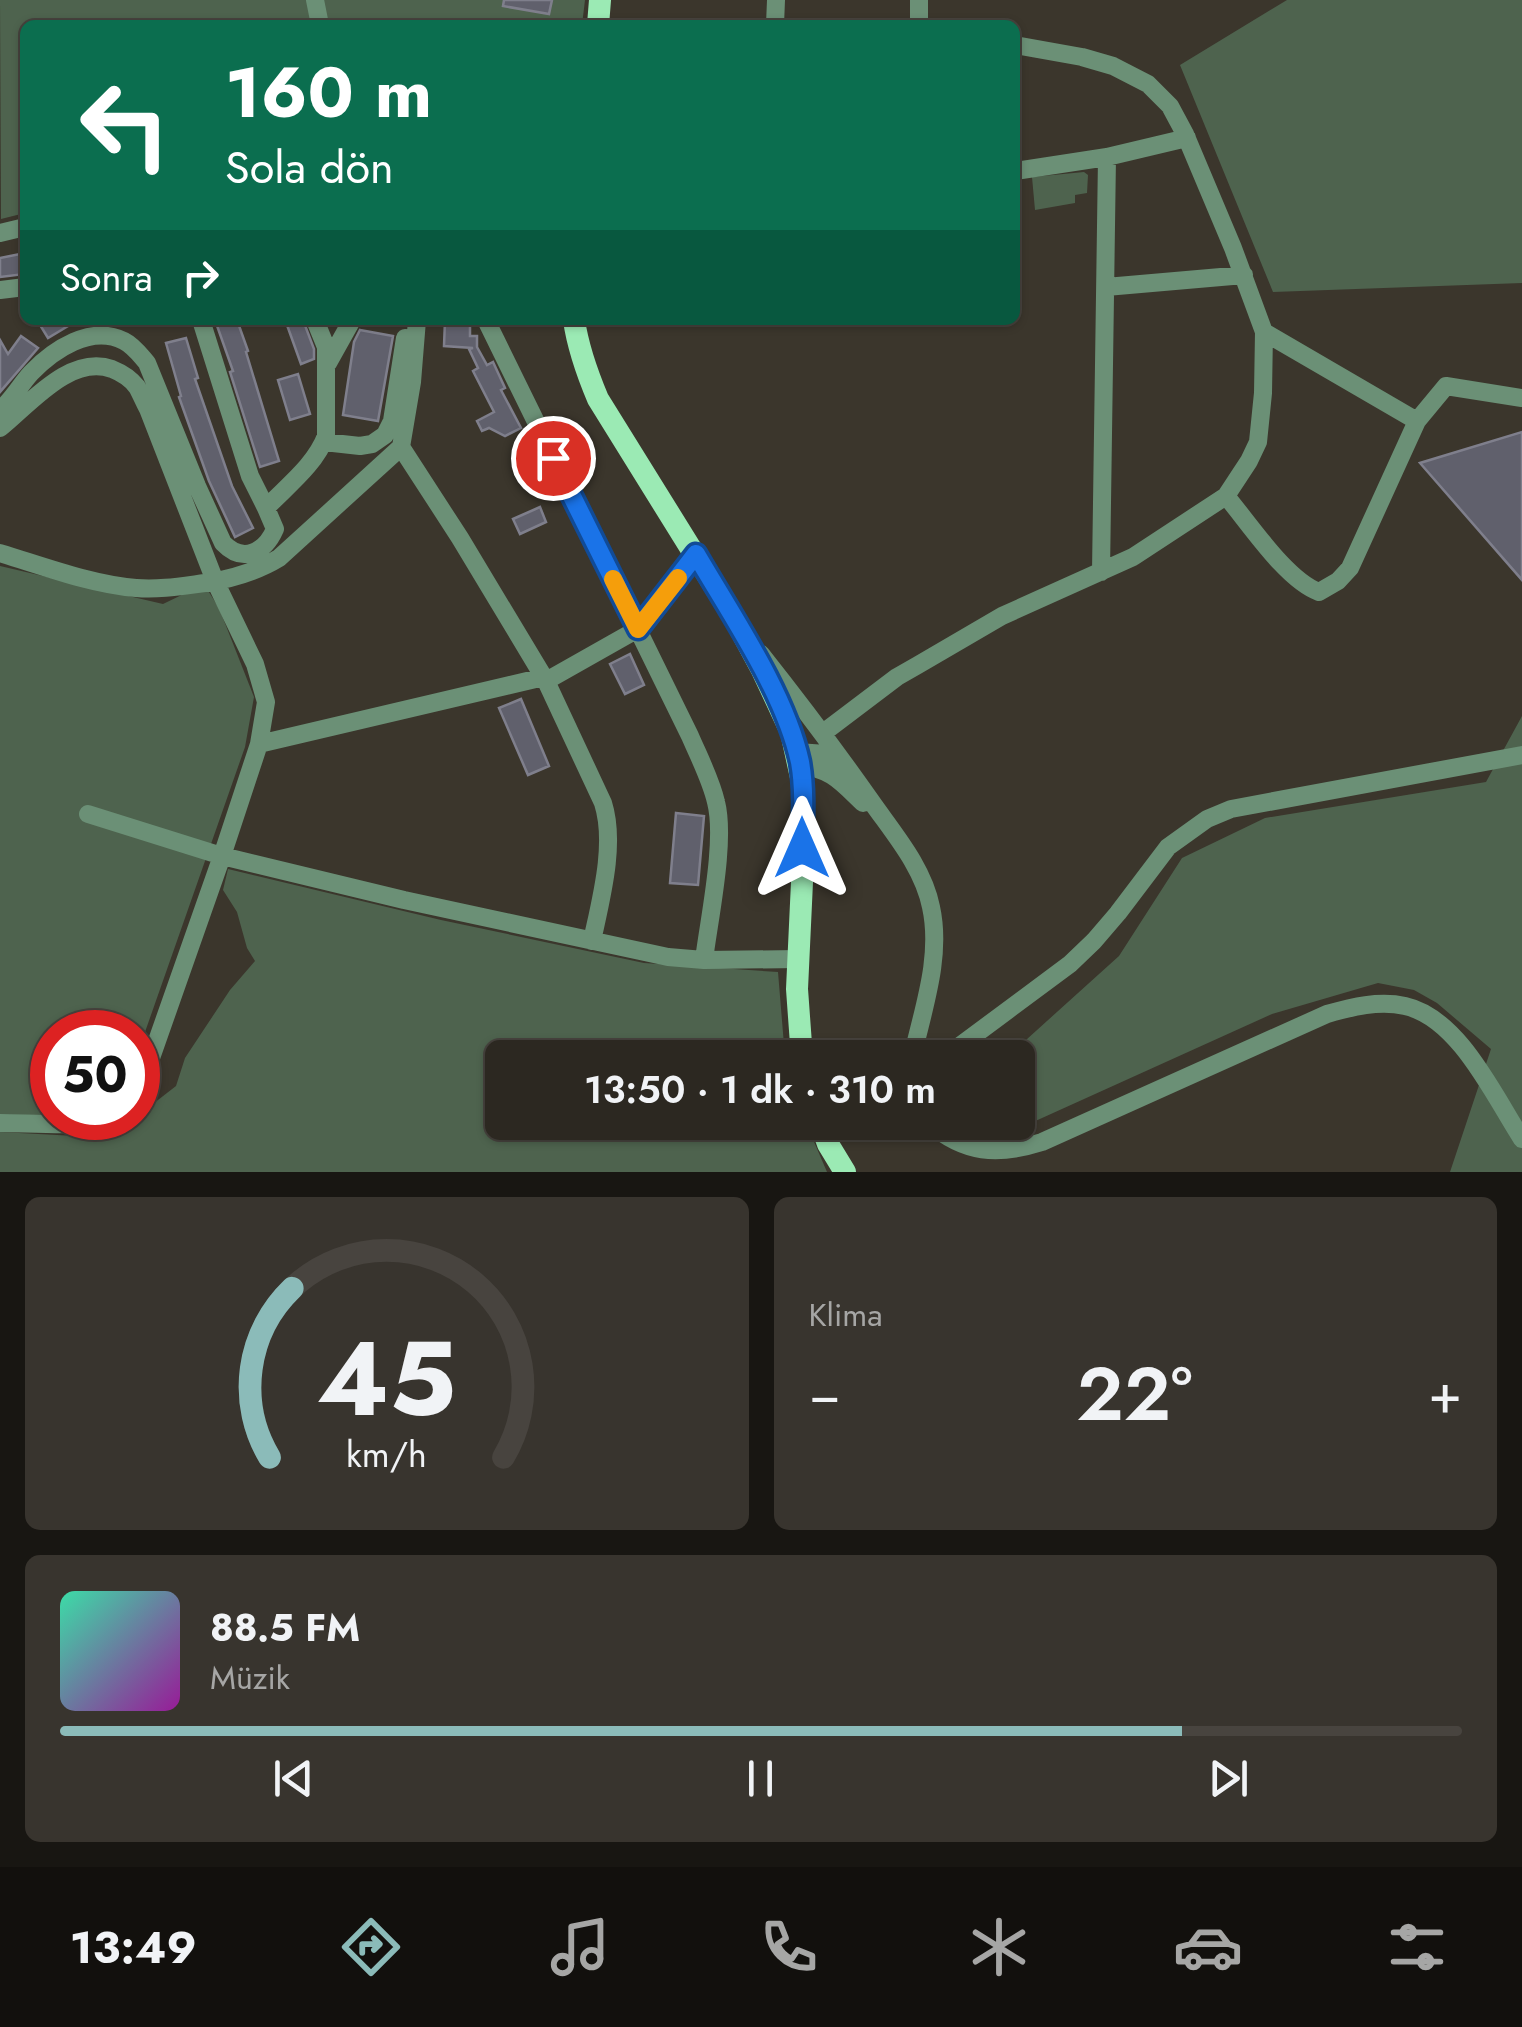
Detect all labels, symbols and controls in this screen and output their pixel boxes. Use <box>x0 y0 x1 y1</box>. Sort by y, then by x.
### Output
text: 160 m <box>225 42 432 143</box>
icon: left <box>60 60 190 190</box>
text: Sola dön <box>225 135 394 200</box>
text: Sonra <box>60 250 153 305</box>
icon: right <box>173 250 228 305</box>
pin <box>511 416 596 501</box>
icon: arrive <box>526 431 581 486</box>
position arrow <box>750 796 854 900</box>
speed limit sign: 50 <box>30 1010 160 1140</box>
text: 13:50 · 1 dk · 310 m <box>584 1062 936 1117</box>
text: Klima <box>809 1292 883 1338</box>
text: 45 <box>317 1304 457 1454</box>
text: 22° <box>1076 1340 1193 1448</box>
text: − <box>809 1354 841 1434</box>
text: + <box>1428 1354 1462 1434</box>
text: km/h <box>346 1429 427 1480</box>
text: 88.5 FM <box>210 1600 360 1655</box>
text: Müzik <box>210 1655 290 1701</box>
icon: previous <box>266 1751 321 1806</box>
icon: pause <box>733 1751 788 1806</box>
icon: next <box>1201 1751 1256 1806</box>
icon: directions <box>336 1912 406 1982</box>
icon: music <box>545 1912 615 1982</box>
icon: phone <box>754 1912 824 1982</box>
icon: climate <box>964 1912 1034 1982</box>
icon: car <box>1173 1912 1243 1982</box>
icon: filters <box>1382 1912 1452 1982</box>
text: 13:49 <box>70 1915 197 1980</box>

